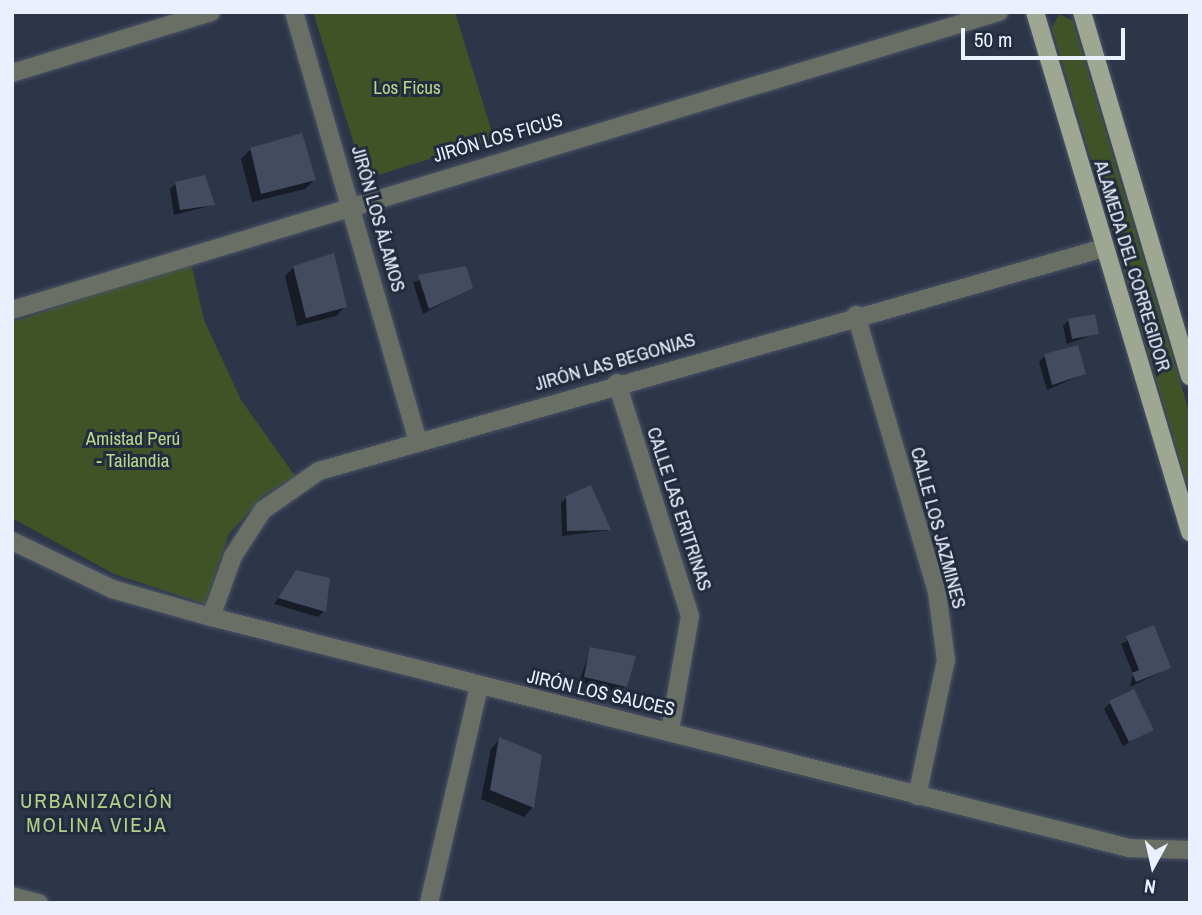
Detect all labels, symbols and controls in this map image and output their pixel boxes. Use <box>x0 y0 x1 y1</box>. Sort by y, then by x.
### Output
scale bar <box>964 14 1128 58</box>
text: 50 m <box>974 25 1012 54</box>
park label: Los Ficus <box>373 77 441 99</box>
street label: JIRÓN LOS FICUS <box>431 109 565 167</box>
street label: JIRÓN LOS ÁLAMOS <box>346 143 410 295</box>
street label: ALAMEDA DEL CORREGIDOR <box>1089 157 1175 375</box>
street label: JIRÓN LAS BEGONIAS <box>532 328 698 396</box>
street label: CALLE LAS ERITRINAS <box>642 424 716 594</box>
park label: Amistad Perú - Tailandia <box>86 428 180 472</box>
street label: CALLE LOS JAZMINES <box>905 445 971 611</box>
street label: JIRÓN LOS SAUCES <box>525 665 677 721</box>
district label: URBANIZACIÓN MOLINA VIEJA <box>21 788 173 838</box>
north arrow <box>1118 831 1188 901</box>
text: N <box>1143 873 1157 900</box>

